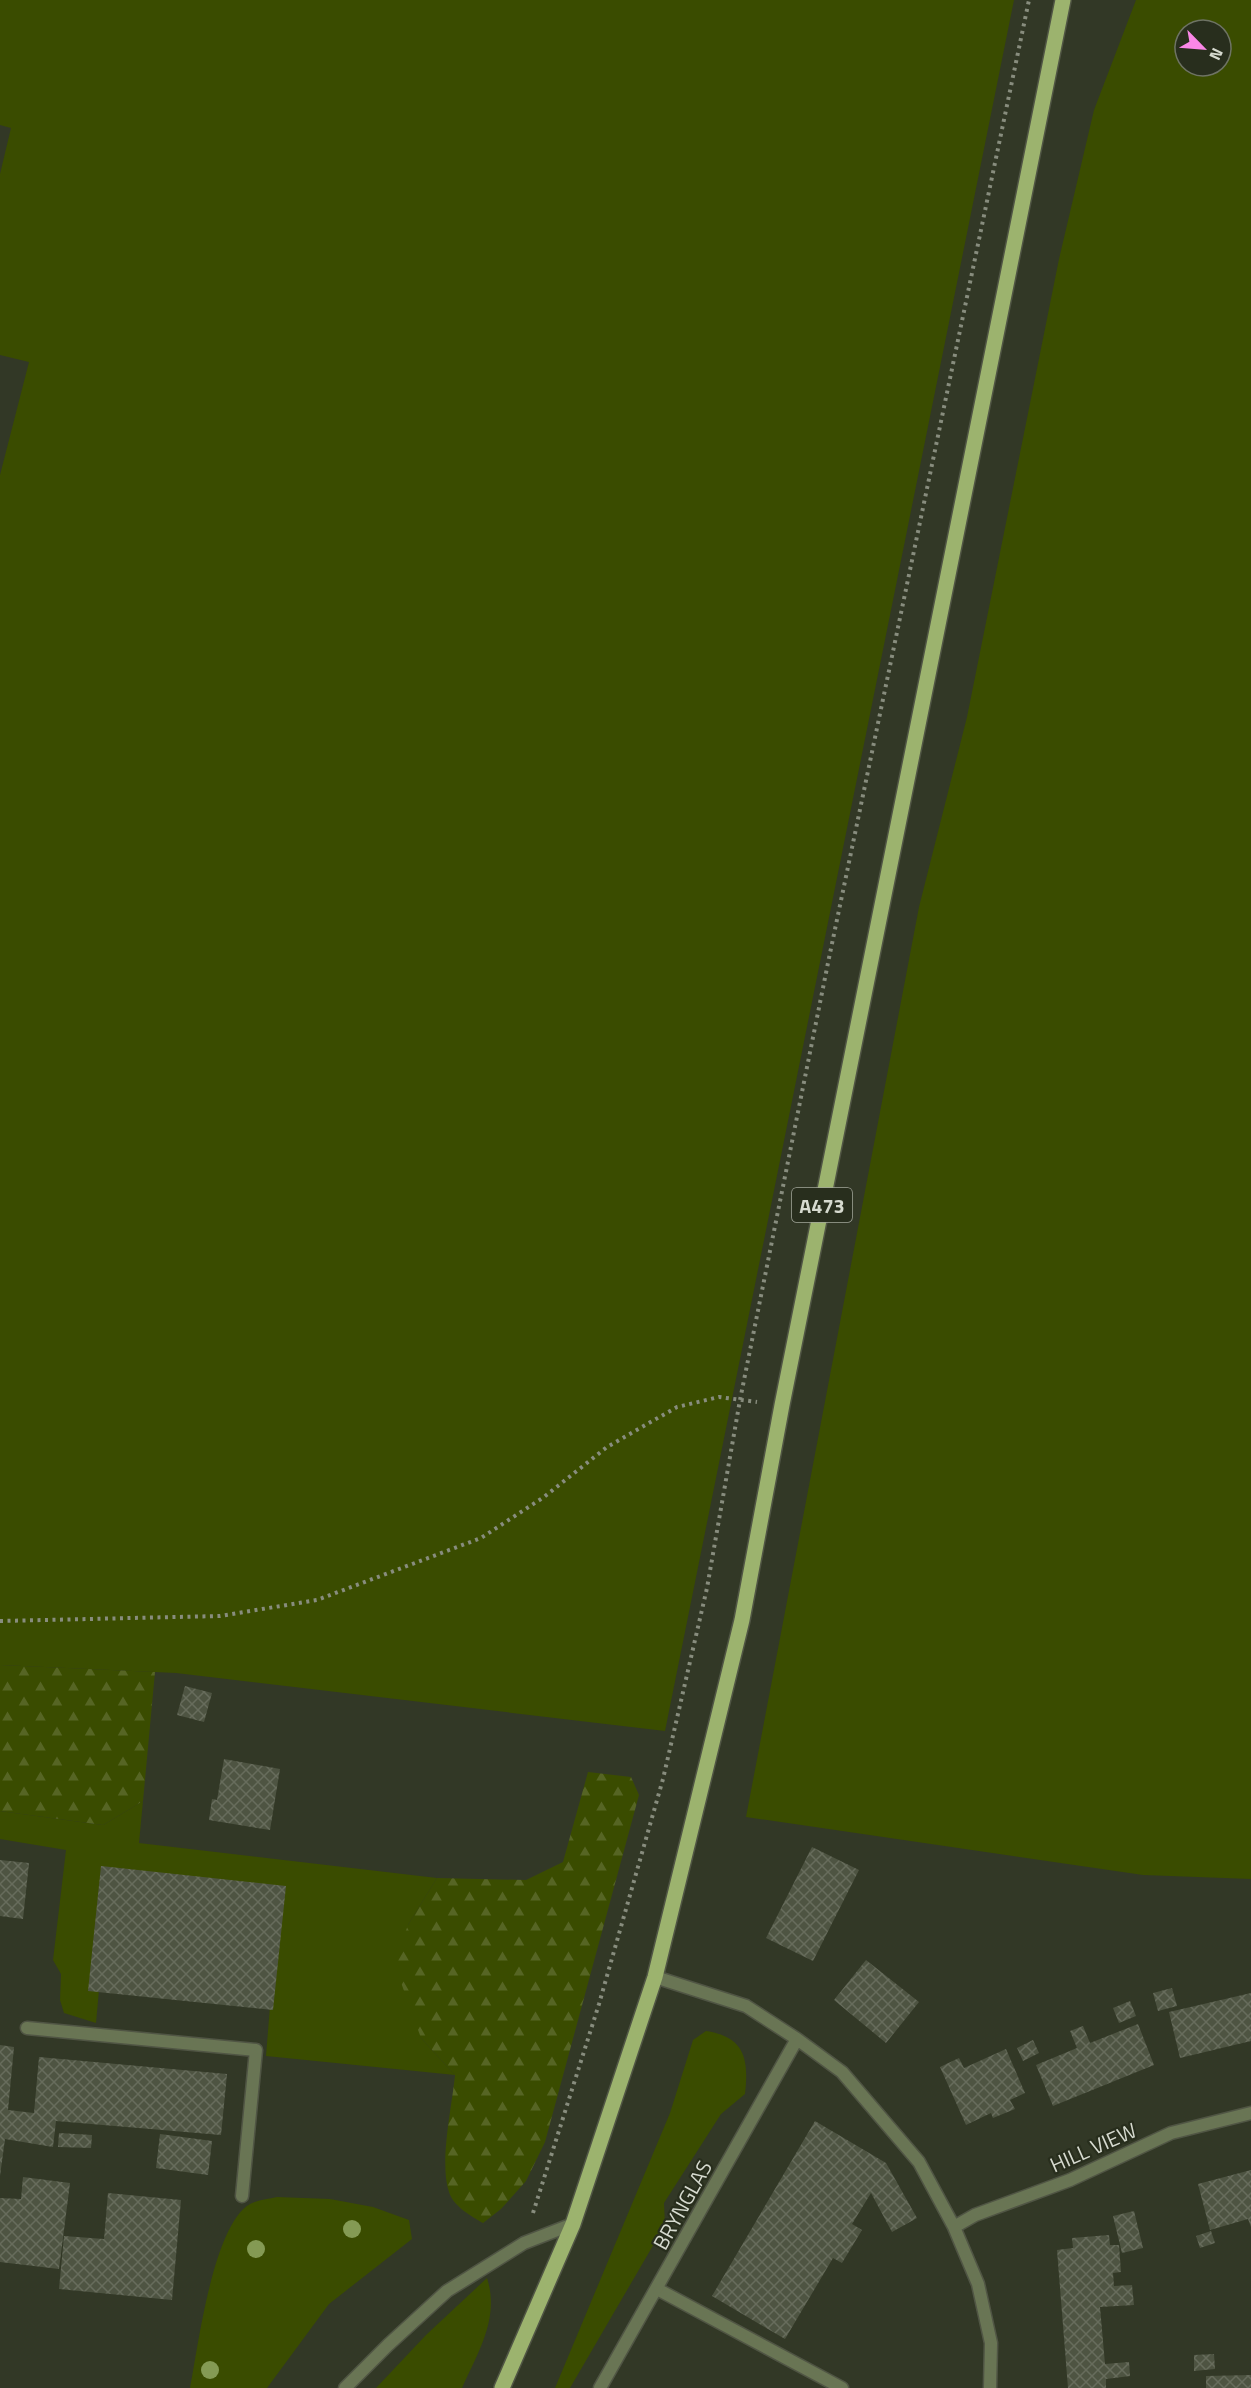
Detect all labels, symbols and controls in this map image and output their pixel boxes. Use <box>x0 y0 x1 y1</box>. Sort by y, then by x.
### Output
north arrow <box>1173 18 1233 78</box>
text: N <box>1203 44 1230 64</box>
road number: A473 <box>792 1188 852 1222</box>
street label: HILL VIEW <box>1045 2114 1141 2180</box>
street label: BRYNGLAS <box>644 2155 720 2255</box>

